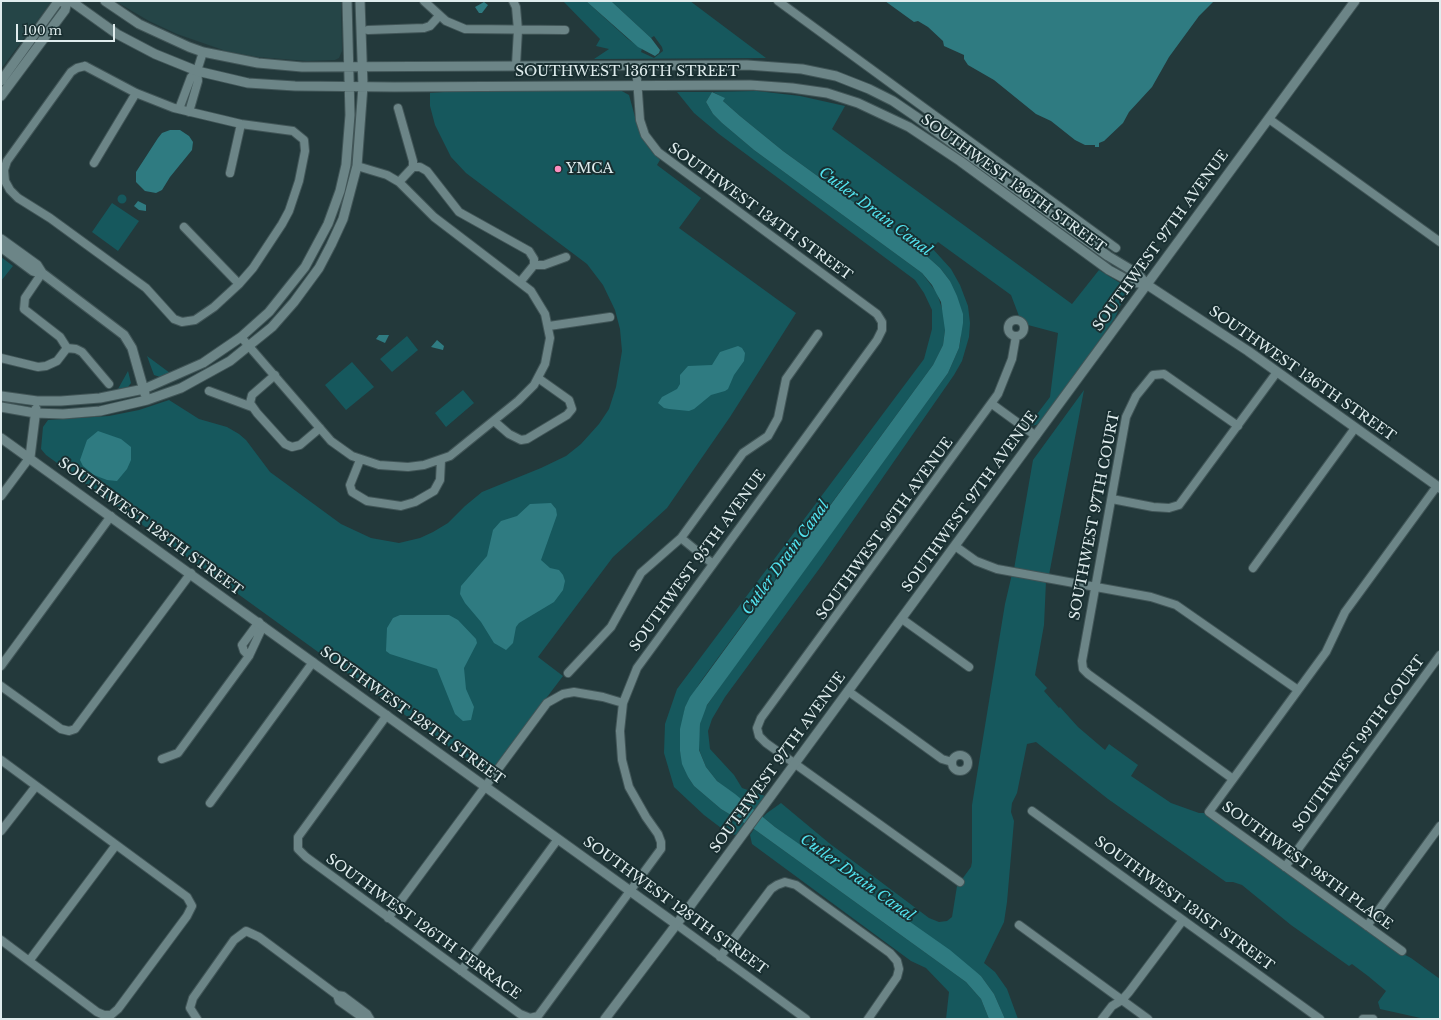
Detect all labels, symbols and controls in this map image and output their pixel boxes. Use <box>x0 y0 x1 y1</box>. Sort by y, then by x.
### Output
scale bar <box>18 16 117 42</box>
text: 100 m <box>23 23 62 38</box>
street label: SOUTHWEST 136TH STREET <box>515 64 739 80</box>
street label: SOUTHWEST 136TH STREET <box>917 111 1109 257</box>
street label: SOUTHWEST 134TH STREET <box>665 140 855 284</box>
street label: SOUTHWEST 97TH AVENUE <box>1090 147 1232 335</box>
place label: YMCA <box>566 161 613 177</box>
marker: YMCA <box>553 164 563 174</box>
water label: Cutler Drain Canal <box>815 164 935 260</box>
street label: SOUTHWEST 136TH STREET <box>1205 303 1399 445</box>
street label: SOUTHWEST 97TH AVENUE <box>899 408 1041 596</box>
street label: SOUTHWEST 97TH COURT <box>1067 410 1123 622</box>
street label: SOUTHWEST 96TH AVENUE <box>813 435 957 623</box>
street label: SOUTHWEST 128TH STREET <box>55 455 245 599</box>
street label: SOUTHWEST 95TH AVENUE <box>627 467 769 655</box>
water label: Cutler Drain Canal <box>739 498 833 618</box>
street label: SOUTHWEST 128TH STREET <box>317 644 507 788</box>
street label: SOUTHWEST 99TH COURT <box>1289 653 1429 835</box>
street label: SOUTHWEST 97TH AVENUE <box>707 669 849 857</box>
street label: SOUTHWEST 98TH PLACE <box>1218 798 1396 934</box>
water label: Cutler Drain Canal <box>797 831 917 925</box>
street label: SOUTHWEST 131ST STREET <box>1091 833 1277 975</box>
street label: SOUTHWEST 128TH STREET <box>580 834 770 978</box>
street label: SOUTHWEST 126TH TERRACE <box>322 851 524 1003</box>

